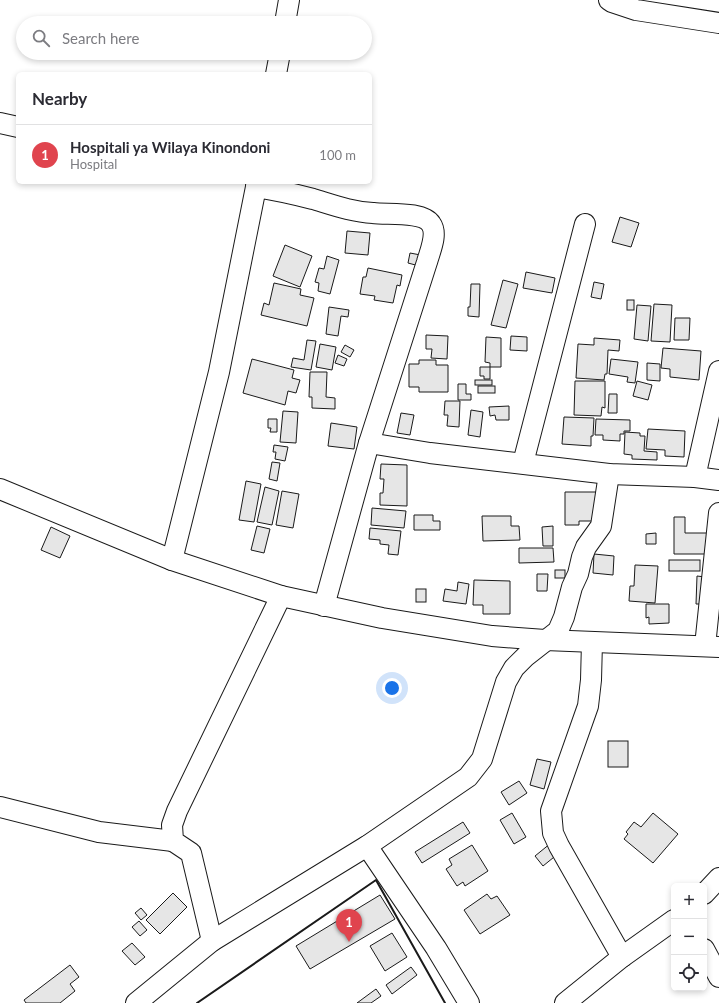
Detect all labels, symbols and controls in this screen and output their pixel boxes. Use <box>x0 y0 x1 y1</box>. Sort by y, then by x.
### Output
search box <box>16 16 372 60</box>
icon: search <box>30 27 52 49</box>
text: Search here <box>62 29 139 47</box>
text: Nearby <box>32 88 87 109</box>
text: Hospitali ya Wilaya Kinondoni <box>70 138 270 156</box>
text: 1 <box>41 147 49 163</box>
text: 100 m <box>319 147 356 163</box>
text: Hospital <box>70 156 117 172</box>
your location <box>382 678 402 698</box>
map controls <box>671 883 707 991</box>
button: + <box>671 883 707 919</box>
pin: 1 <box>336 909 362 942</box>
button: − <box>671 919 707 955</box>
button: locate <box>671 955 707 991</box>

